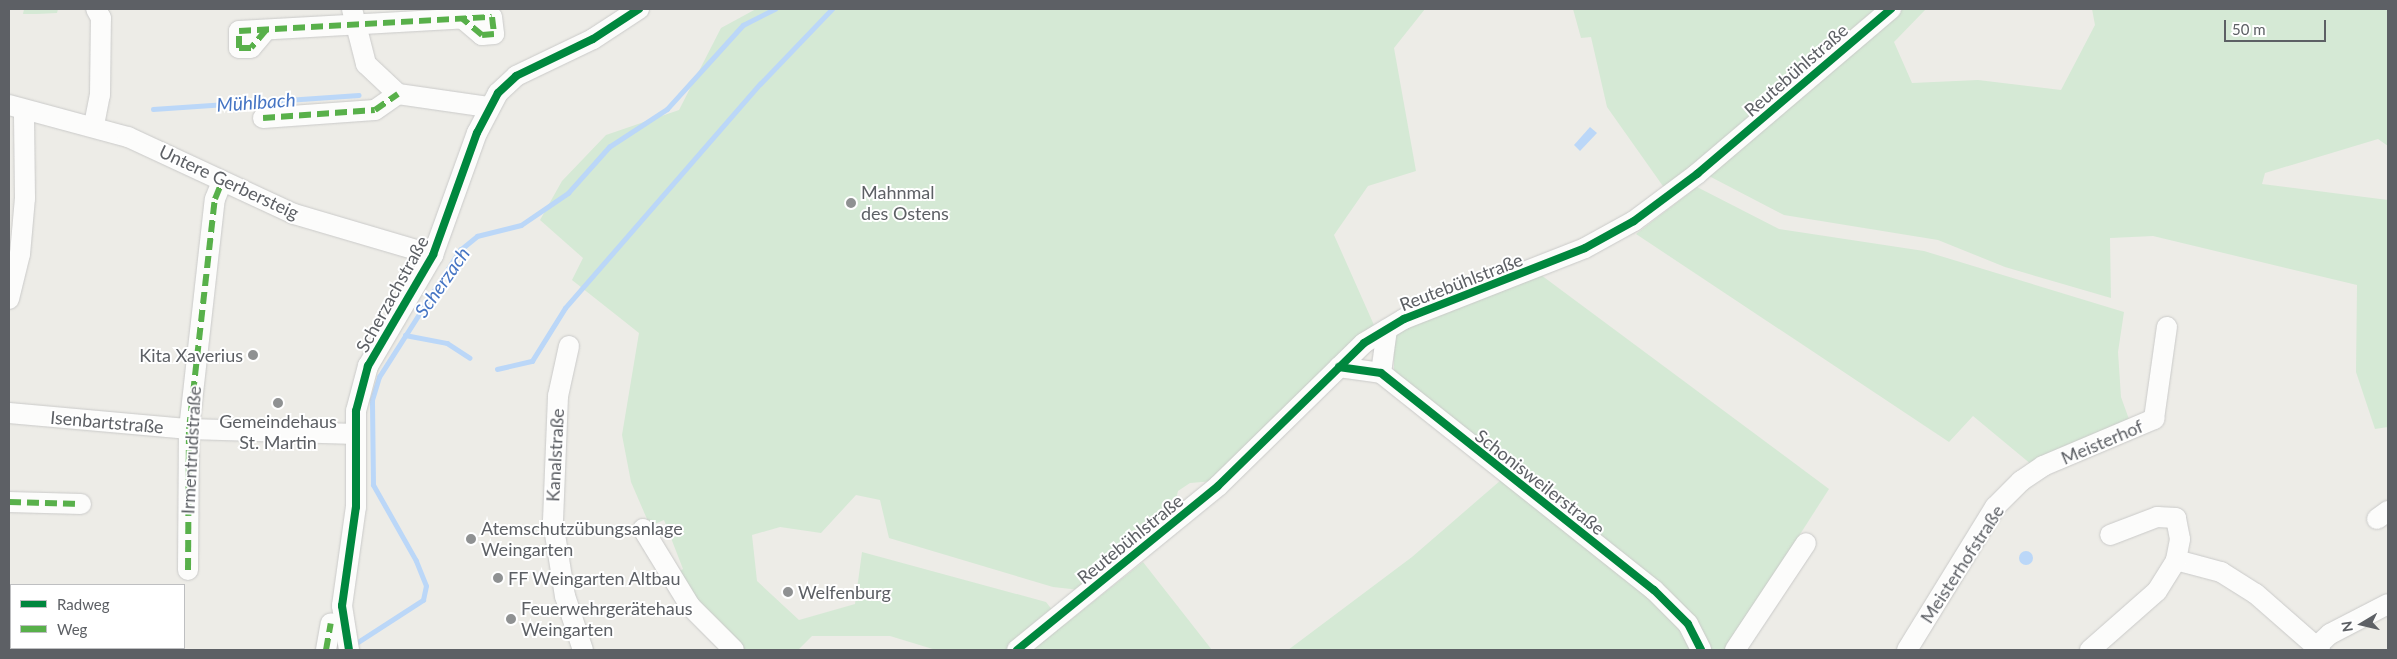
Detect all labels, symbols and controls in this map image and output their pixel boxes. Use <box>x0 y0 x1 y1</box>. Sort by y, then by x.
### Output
scale bar <box>2227 10 2330 42</box>
street label: Reutebühlstraße <box>1740 19 1852 121</box>
text: 50 m <box>2232 20 2266 38</box>
water label: Mühlbach <box>216 88 296 116</box>
street label: Untere Gerbersteig <box>156 140 302 224</box>
place label: Mahnmal des Ostens <box>861 182 949 224</box>
marker: Mahnmal des Ostens <box>845 197 857 209</box>
street label: Scherzachstraße <box>351 232 433 356</box>
water label: Scherzach <box>410 243 474 321</box>
street label: Reutebühlstraße <box>1396 249 1526 315</box>
place label: Kita Xaverius <box>139 344 243 366</box>
marker: Kita Xaverius <box>247 349 259 361</box>
street label: Irmentrudstraße <box>177 385 205 515</box>
marker: Gemeindehaus St. Martin <box>272 397 284 409</box>
street label: Isenbartstraße <box>49 406 165 438</box>
street label: Kanalstraße <box>542 408 568 502</box>
place label: Gemeindehaus St. Martin <box>219 411 337 454</box>
street label: Meisterhof <box>2058 415 2146 469</box>
street label: Schonisweilerstraße <box>1471 425 1609 539</box>
street label: Reutebühlstraße <box>1073 490 1187 588</box>
street label: Meisterhofstraße <box>1916 501 2008 627</box>
place label: Atemschutzübungsanlage Weingarten <box>481 518 683 560</box>
marker: Atemschutzübungsanlage Weingarten <box>465 533 477 545</box>
place label: FF Weingarten Altbau <box>508 567 682 589</box>
marker: FF Weingarten Altbau <box>492 572 504 584</box>
place label: Welfenburg <box>798 581 891 603</box>
legend <box>10 584 185 649</box>
marker: Welfenburg <box>782 586 794 598</box>
text: Radweg <box>57 595 110 613</box>
place label: Feuerwehrgerätehaus Weingarten <box>521 598 693 640</box>
north arrow <box>2337 599 2387 649</box>
marker: Feuerwehrgerätehaus Weingarten <box>505 613 517 625</box>
text: Weg <box>57 620 87 638</box>
text: N <box>2337 620 2356 633</box>

